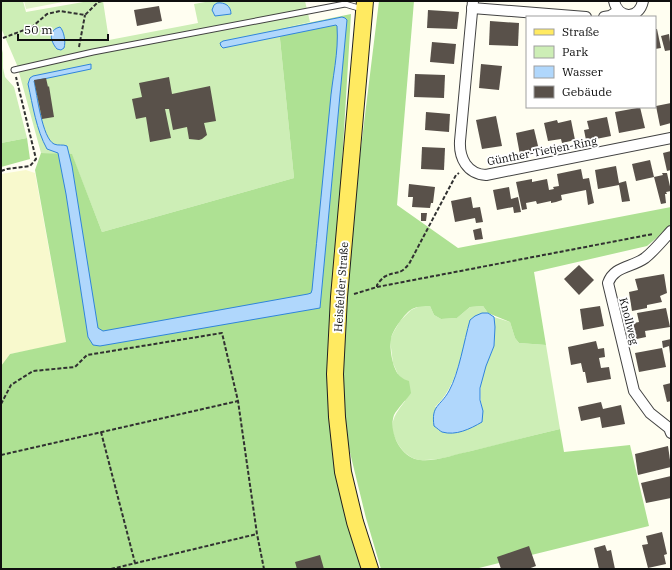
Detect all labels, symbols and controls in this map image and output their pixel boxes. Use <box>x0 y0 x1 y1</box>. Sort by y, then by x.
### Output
scale bar <box>18 16 108 42</box>
legend <box>526 16 656 108</box>
text: 50 m <box>24 22 53 37</box>
text: Straße <box>562 24 599 39</box>
text: Park <box>562 44 588 59</box>
text: Wasser <box>562 64 604 79</box>
text: Gebäude <box>562 84 612 99</box>
street label: Günther-Tietjen-Ring <box>486 133 598 169</box>
street label: Heisfelder Straße <box>331 241 351 333</box>
street label: Knollweg <box>616 296 642 346</box>

